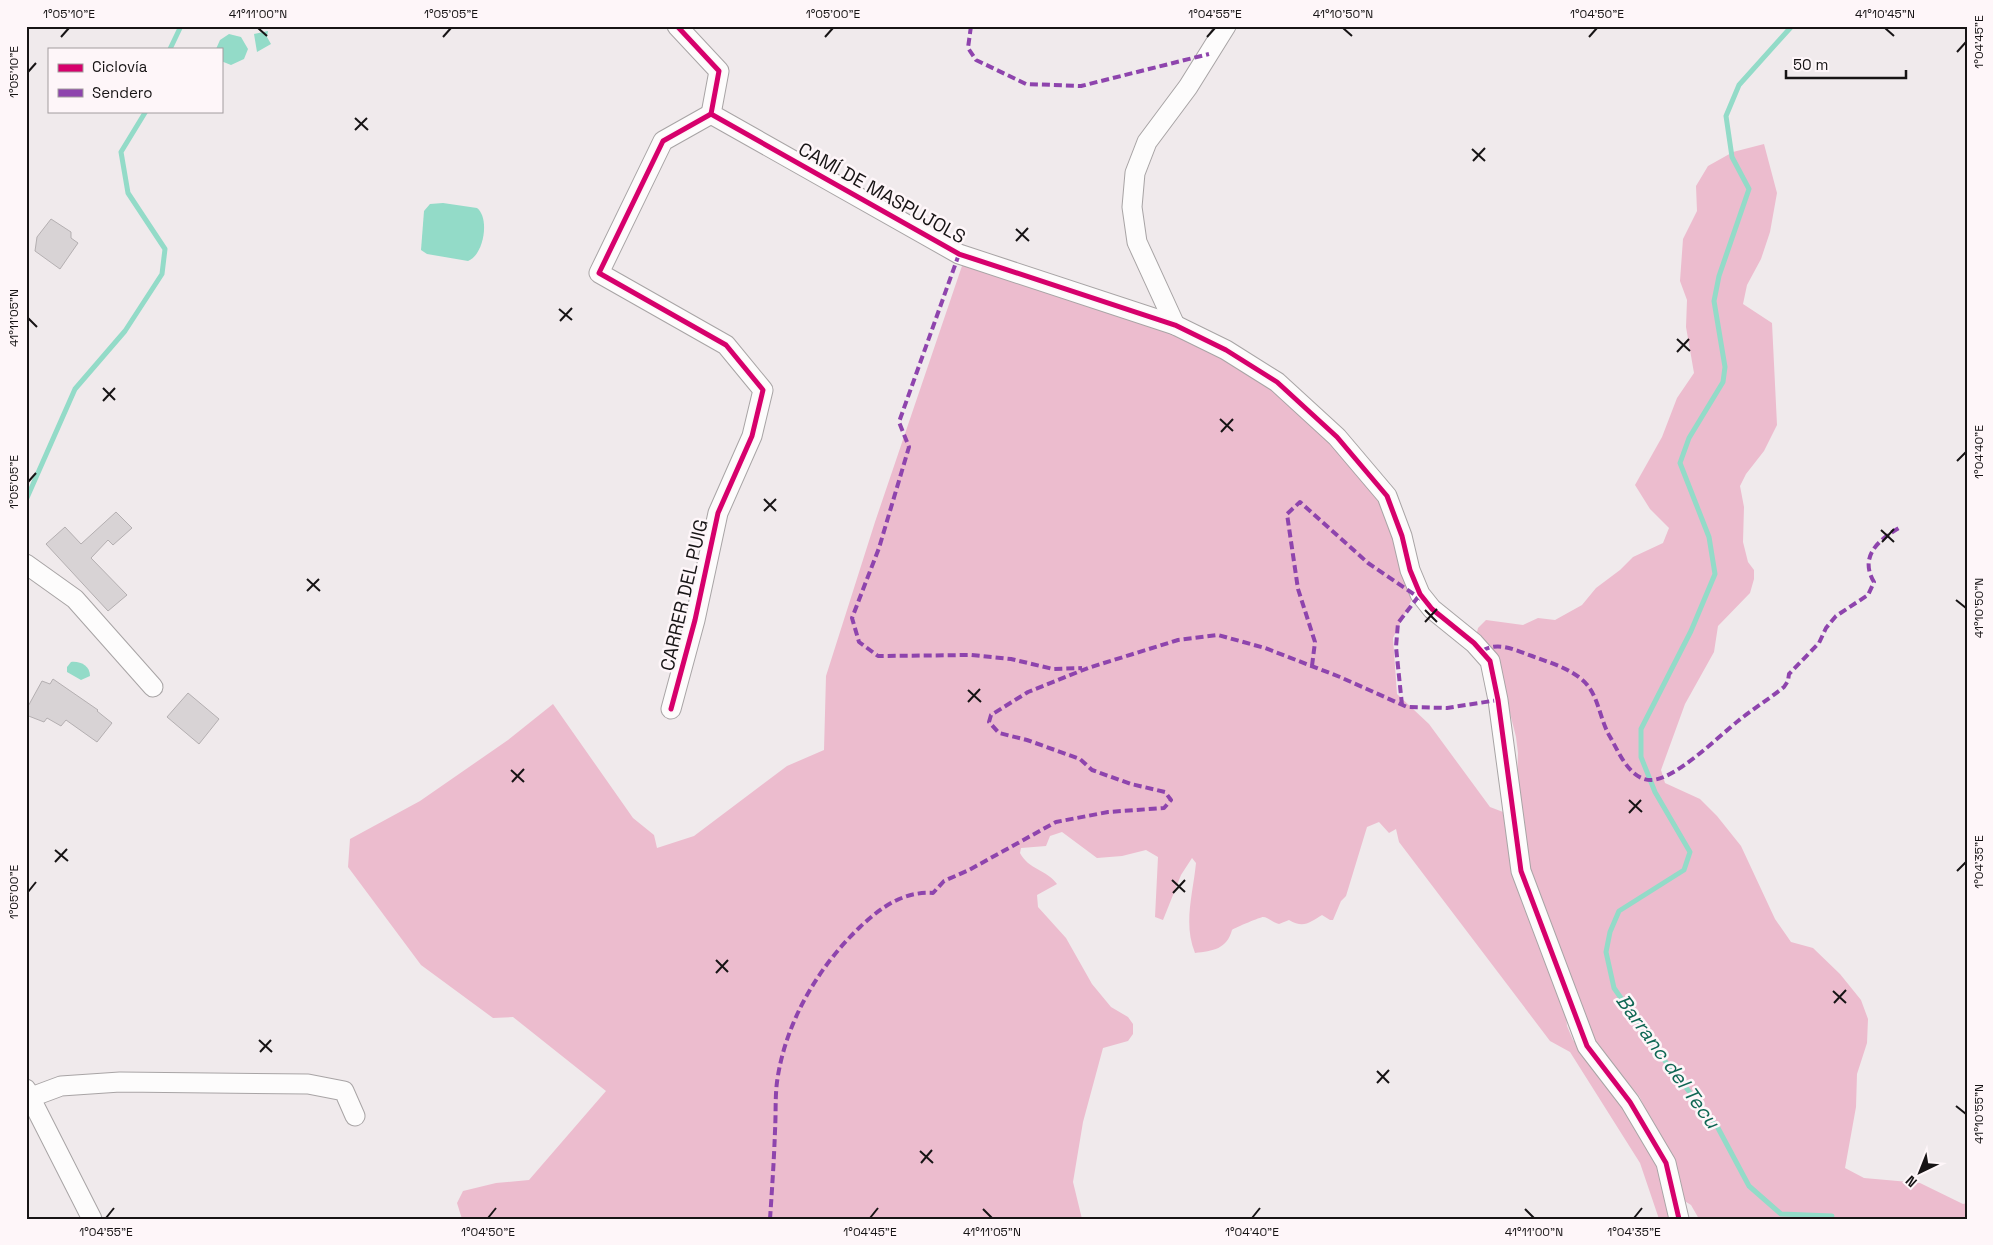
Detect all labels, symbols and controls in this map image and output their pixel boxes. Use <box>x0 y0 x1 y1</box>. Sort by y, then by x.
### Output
text: 1°05'10"E <box>43 6 95 22</box>
text: 41°11'00"N <box>229 6 287 22</box>
text: 1°05'05"E <box>424 6 478 22</box>
text: 1°05'00"E <box>806 6 861 22</box>
text: 1°04'55"E <box>1188 6 1242 22</box>
text: 41°10'50"N <box>1313 6 1373 22</box>
text: 1°04'50"E <box>1570 6 1624 22</box>
text: 41°10'45"N <box>1855 6 1915 22</box>
text: 1°04'45"E <box>1971 15 1987 69</box>
text: 1°05'10"E <box>6 46 22 98</box>
legend <box>48 48 222 112</box>
scale bar <box>1786 48 1906 80</box>
text: 50 m <box>1793 55 1828 74</box>
text: Ciclovía <box>92 57 148 76</box>
text: Sendero <box>92 83 152 102</box>
street label: CAMÍ DE MASPUJOLS <box>794 136 970 250</box>
text: 41°11'05"N <box>6 289 22 347</box>
text: 1°04'40"E <box>1971 425 1987 479</box>
text: 1°05'05"E <box>6 455 22 509</box>
street label: CARRER DEL PUIG <box>654 517 714 673</box>
text: 41°10'50"N <box>1971 578 1987 638</box>
text: 1°04'35"E <box>1971 835 1987 889</box>
text: 1°05'00"E <box>6 864 22 919</box>
water label: Barranc del Tecu <box>1610 988 1727 1135</box>
text: 41°10'55"N <box>1971 1084 1987 1144</box>
north arrow <box>1896 1148 1946 1198</box>
text: N <box>1902 1172 1921 1191</box>
text: 1°04'55"E <box>79 1224 133 1240</box>
text: 1°04'50"E <box>461 1224 515 1240</box>
text: 1°04'45"E <box>843 1224 897 1240</box>
text: 41°11'05"N <box>963 1224 1021 1240</box>
text: 1°04'40"E <box>1225 1224 1279 1240</box>
text: 41°11'00"N <box>1505 1224 1563 1240</box>
text: 1°04'35"E <box>1607 1224 1661 1240</box>

